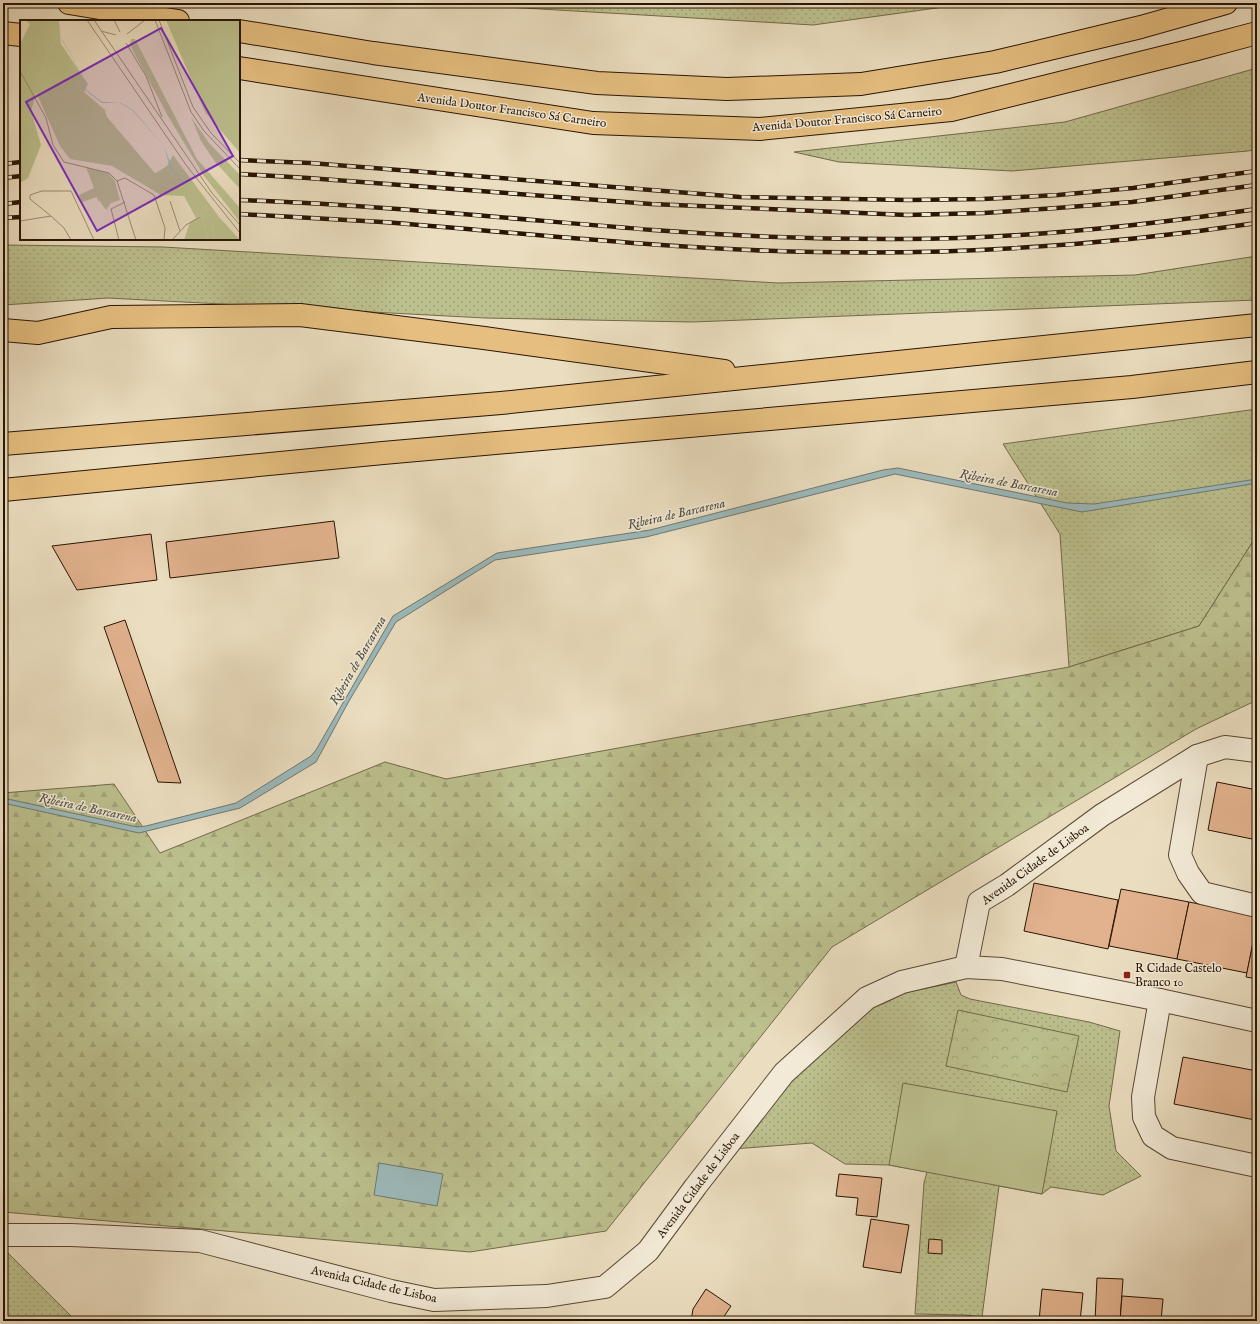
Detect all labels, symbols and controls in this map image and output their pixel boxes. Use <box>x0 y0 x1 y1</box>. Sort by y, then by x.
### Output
inset map <box>20 20 240 240</box>
street label: Avenida Doutor Francisco Sá Carneiro <box>416 90 608 131</box>
street label: Avenida Doutor Francisco Sá Carneiro <box>750 104 943 135</box>
water label: Ribeira de Barcarena <box>958 466 1060 501</box>
water label: Ribeira de Barcarena <box>626 495 727 534</box>
water label: Ribeira de Barcarena <box>326 613 391 708</box>
water label: Ribeira de Barcarena <box>37 790 138 827</box>
street label: Avenida Cidade de Lisboa <box>978 820 1092 909</box>
place label: R Cidade Castelo Branco 10 <box>1135 961 1222 990</box>
marker: R Cidade Castelo Branco 10 <box>1122 970 1132 980</box>
street label: Avenida Cidade de Lisboa <box>653 1129 744 1242</box>
street label: Avenida Cidade de Lisboa <box>309 1262 439 1306</box>

